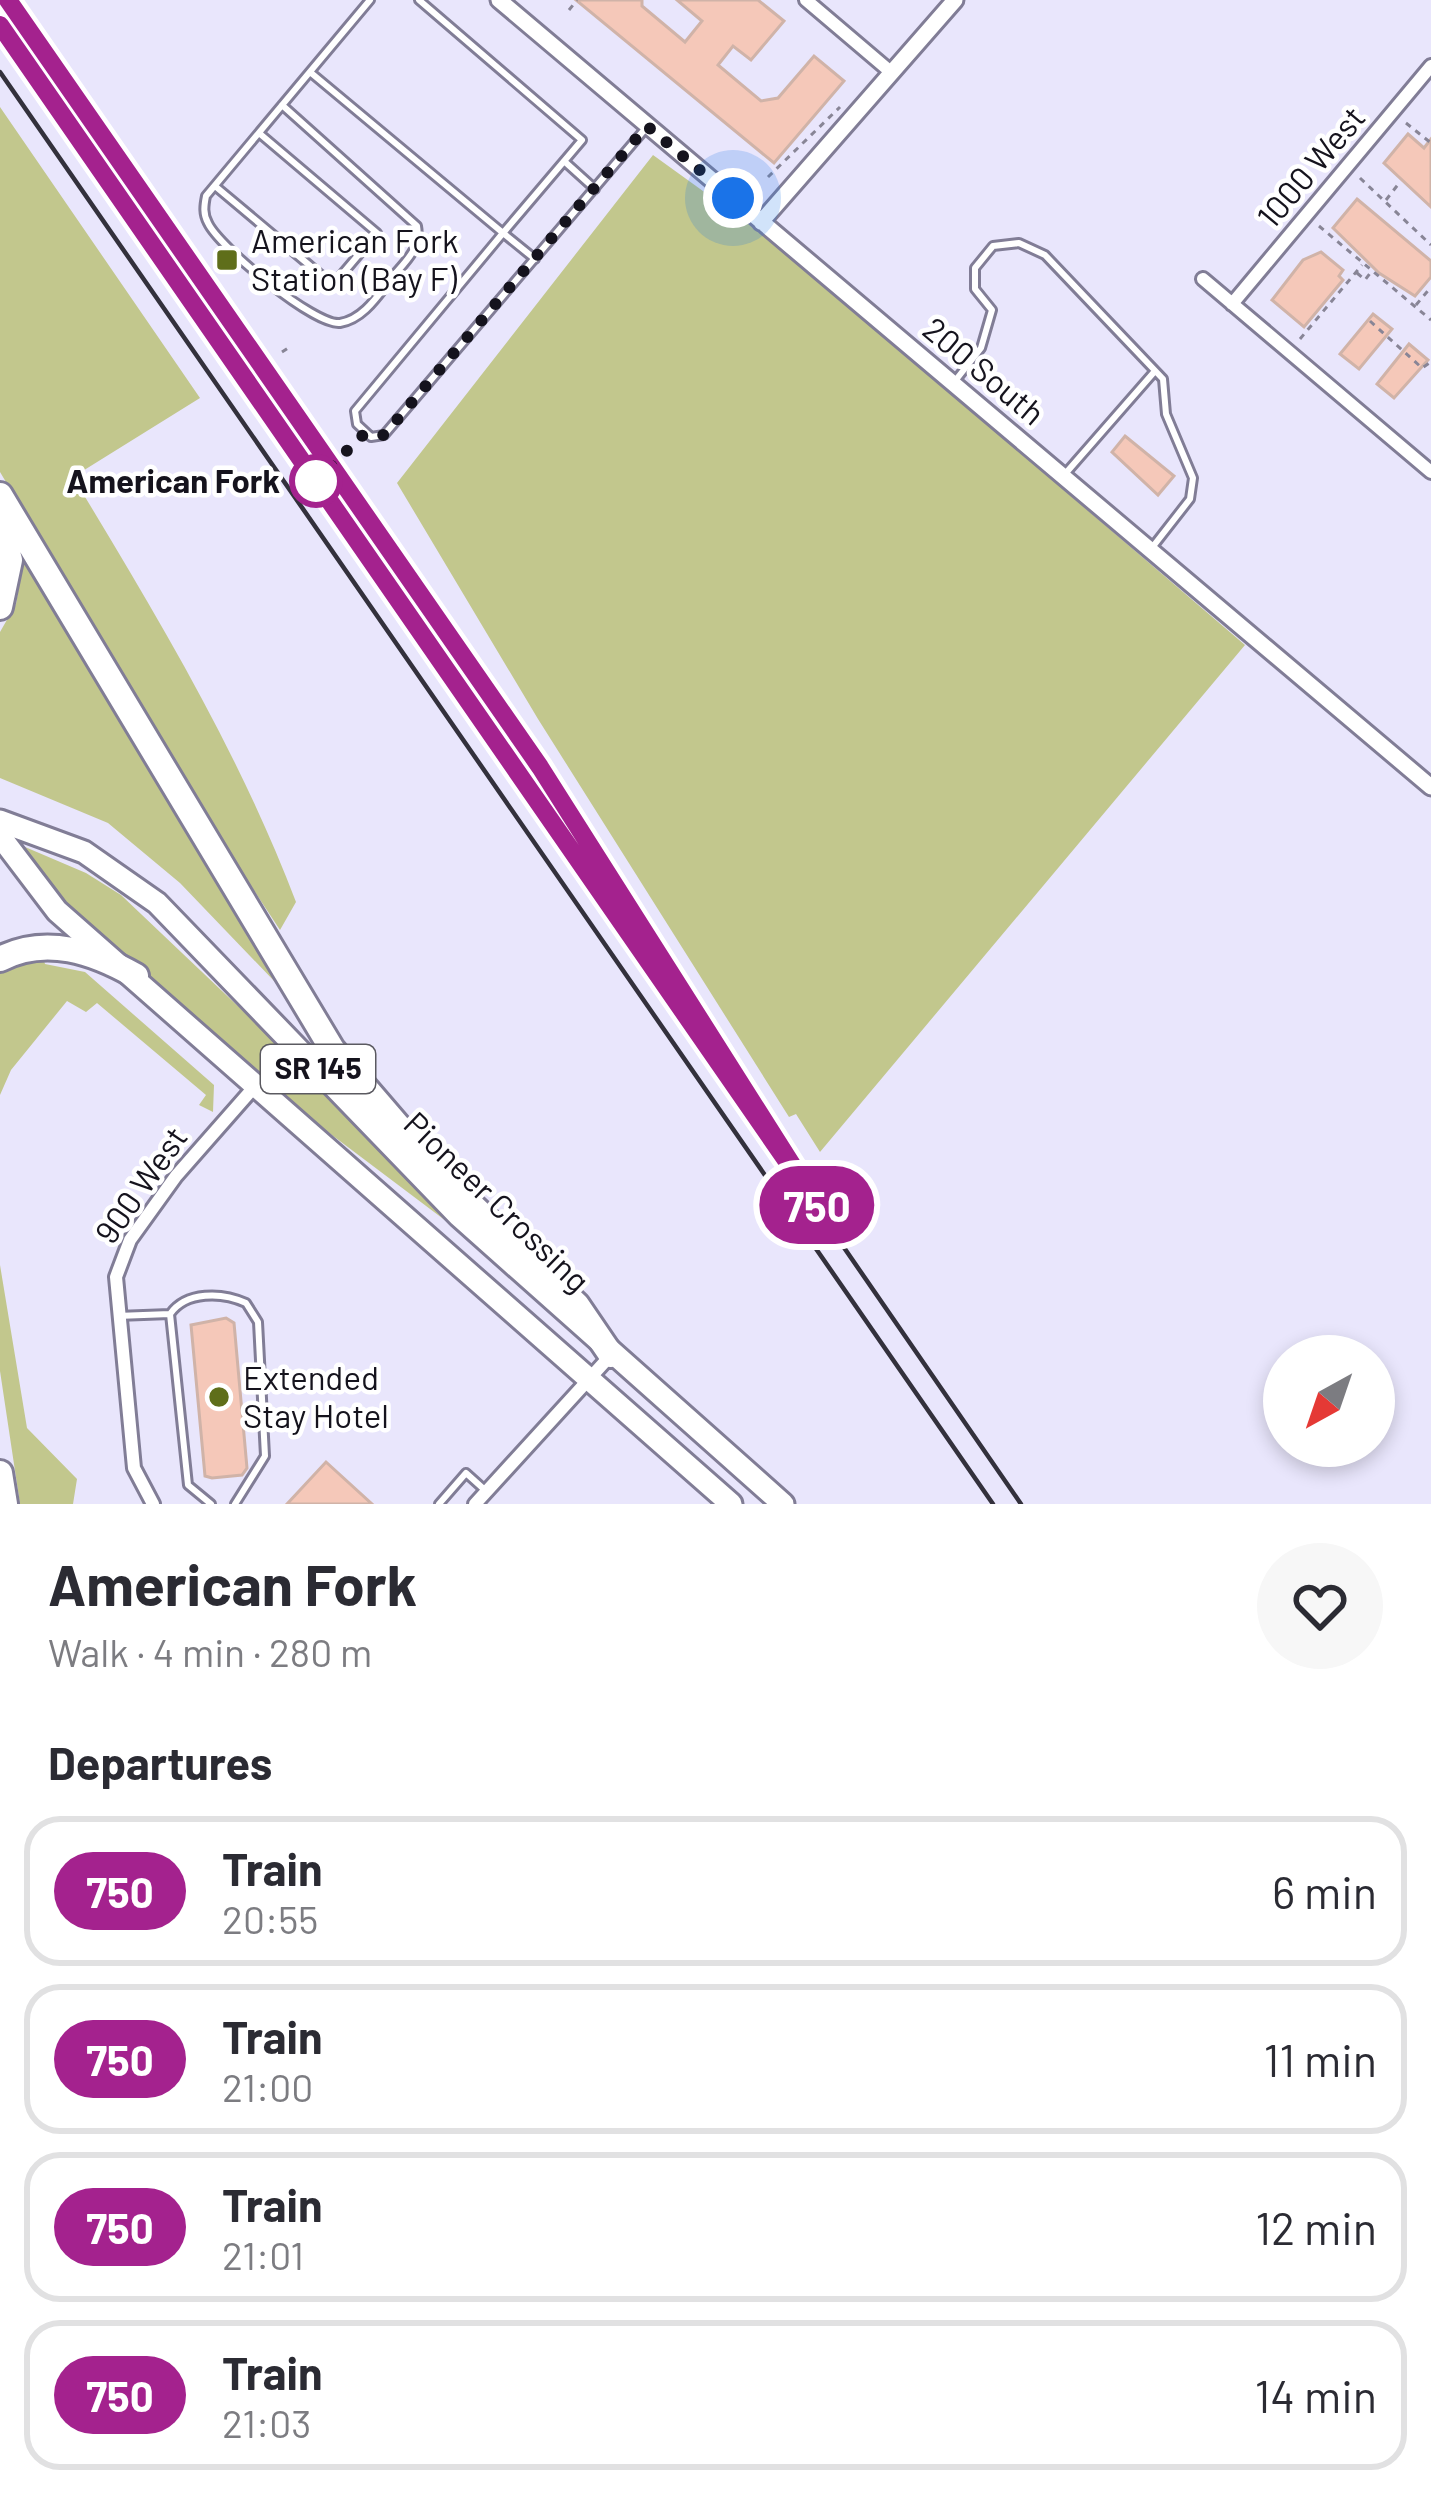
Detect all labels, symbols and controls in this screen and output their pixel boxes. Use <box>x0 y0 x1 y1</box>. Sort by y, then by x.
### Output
street label: 1000 West <box>1248 97 1373 235</box>
your location <box>703 168 763 228</box>
place label: American Fork Station (Bay F) <box>251 220 458 298</box>
marker: American Fork Station (Bay F) <box>214 247 240 273</box>
street label: 200 South <box>916 308 1054 433</box>
marker: American Fork <box>291 456 341 506</box>
place label: American Fork <box>66 460 280 500</box>
road number: SR 145 <box>261 1045 375 1093</box>
street label: Pioneer Crossing <box>397 1103 599 1300</box>
street label: 900 West <box>85 1118 195 1251</box>
line badge: 750 <box>748 1166 886 1244</box>
text: 750 <box>783 1180 851 1230</box>
north arrow <box>1263 1335 1395 1467</box>
map controls <box>1263 1335 1395 1467</box>
place label: Extended Stay Hotel <box>243 1357 389 1435</box>
marker: Extended Stay Hotel <box>206 1384 232 1410</box>
button: heart <box>1257 1543 1383 1669</box>
text: American Fork <box>48 1549 417 1617</box>
text: Walk · 4 min · 280 m <box>48 1628 372 1675</box>
text: Departures <box>48 1735 272 1789</box>
text: Train <box>222 1841 323 1895</box>
text: 6 min <box>1272 1864 1377 1918</box>
text: 750 <box>86 1866 154 1916</box>
text: 20:55 <box>222 1895 318 1942</box>
text: Train <box>222 2009 323 2063</box>
text: 11 min <box>1263 2032 1377 2086</box>
text: 750 <box>86 2034 154 2084</box>
text: 21:00 <box>222 2063 313 2110</box>
text: Train <box>222 2177 323 2231</box>
text: 12 min <box>1255 2200 1377 2254</box>
text: 750 <box>86 2202 154 2252</box>
text: 21:01 <box>222 2231 304 2278</box>
text: Train <box>222 2345 323 2399</box>
text: 14 min <box>1255 2368 1377 2422</box>
text: 750 <box>86 2370 154 2420</box>
text: 21:03 <box>222 2399 311 2446</box>

